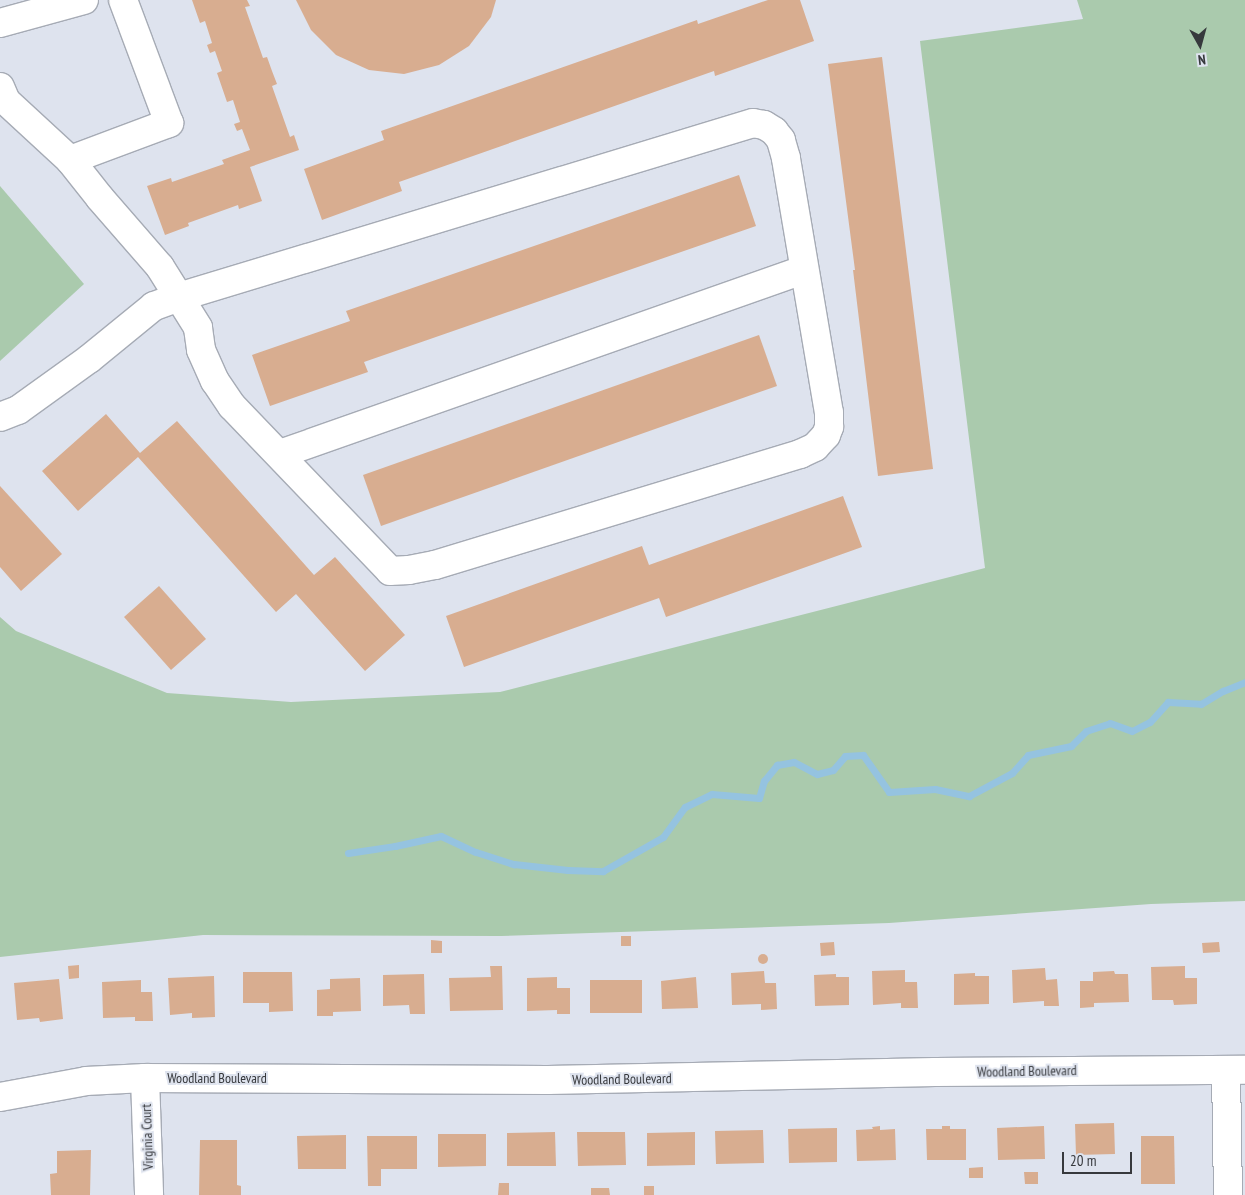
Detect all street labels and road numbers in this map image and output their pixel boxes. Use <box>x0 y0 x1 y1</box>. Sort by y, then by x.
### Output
street label: Woodland Boulevard <box>977 1062 1077 1080</box>
street label: Woodland Boulevard <box>167 1070 267 1086</box>
street label: Woodland Boulevard <box>572 1070 672 1088</box>
street label: Virginia Court <box>137 1104 157 1170</box>

